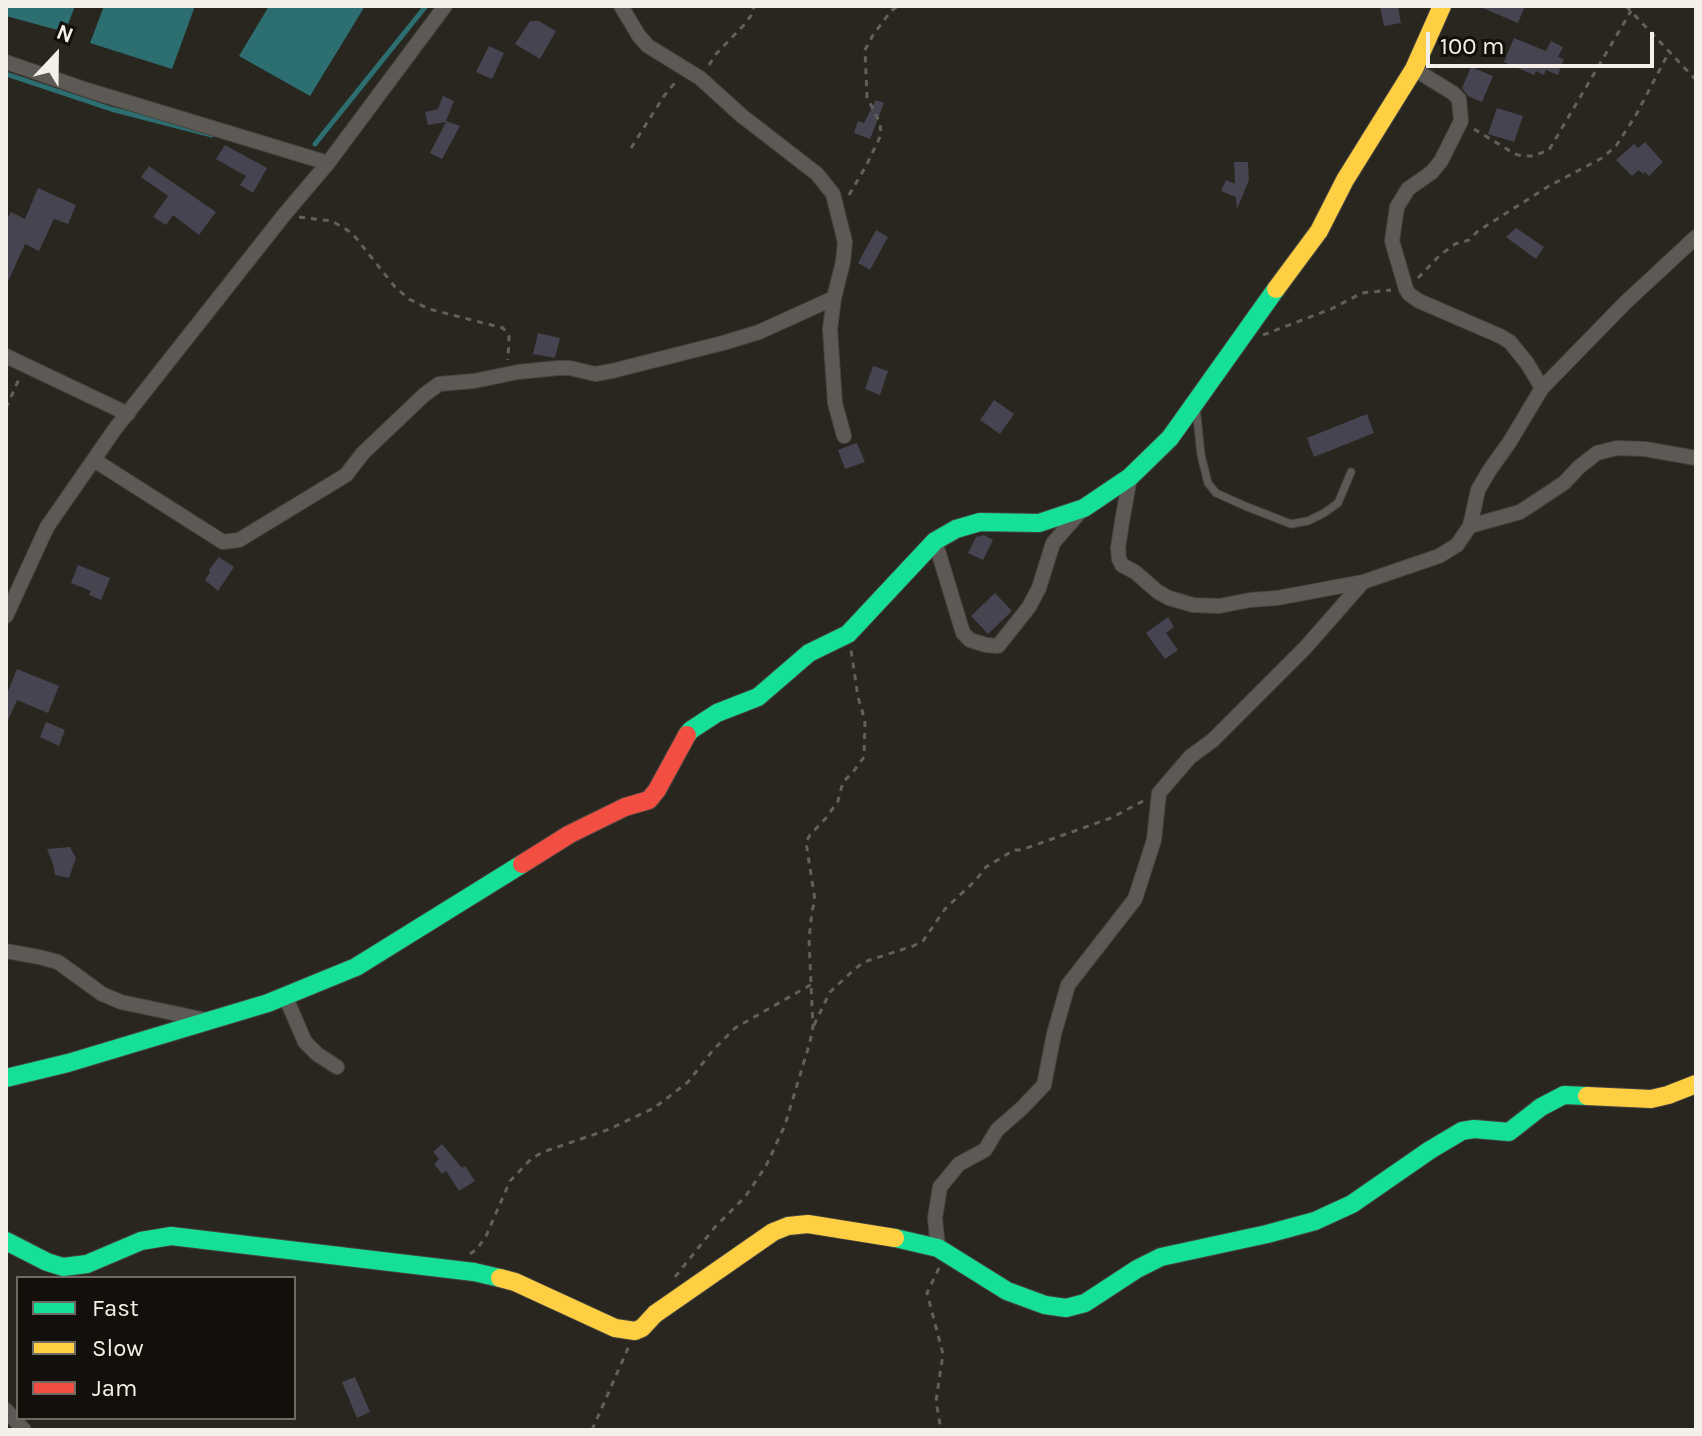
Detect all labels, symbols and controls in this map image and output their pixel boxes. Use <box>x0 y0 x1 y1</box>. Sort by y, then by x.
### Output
north arrow <box>16 16 96 96</box>
scale bar <box>1430 16 1658 66</box>
text: N <box>53 19 77 49</box>
text: 100 m <box>1440 32 1505 60</box>
legend <box>16 1276 296 1420</box>
text: Fast <box>92 1294 139 1322</box>
text: Slow <box>92 1334 144 1362</box>
text: Jam <box>92 1374 137 1402</box>

